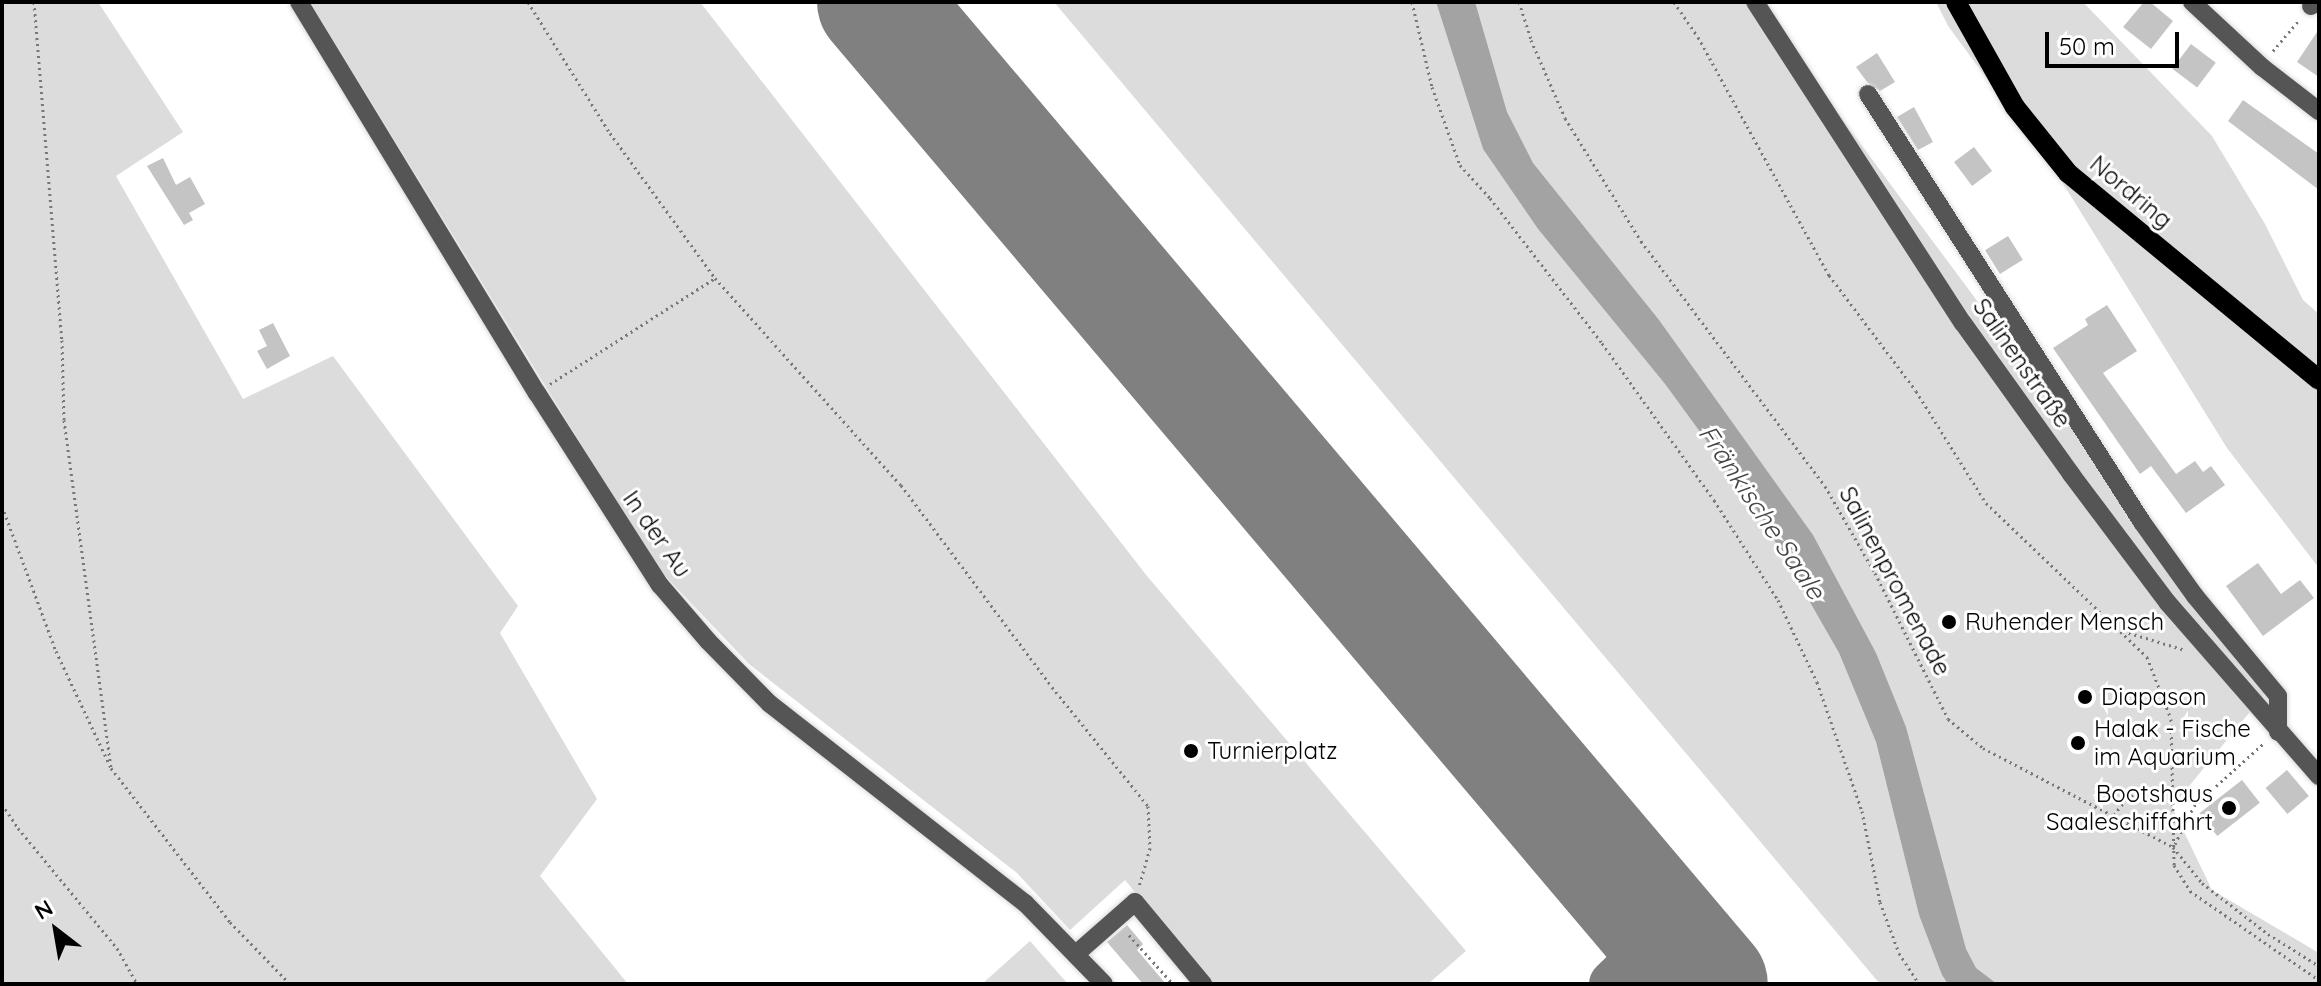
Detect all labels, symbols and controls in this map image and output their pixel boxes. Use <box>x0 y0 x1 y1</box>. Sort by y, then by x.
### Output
scale bar <box>2049 16 2183 66</box>
text: 50 m <box>2059 31 2115 61</box>
street label: Nordring <box>2084 149 2178 235</box>
street label: Salinenstraße <box>1967 293 2077 433</box>
water label: Fränkische Saale <box>1692 419 1832 605</box>
street label: Salinenpromenade <box>1833 482 1957 680</box>
street label: In der Au <box>617 485 697 583</box>
place label: Ruhender Mensch <box>1965 608 2164 636</box>
marker: Ruhender Mensch <box>1940 613 1958 631</box>
place label: Diapason <box>2101 683 2207 711</box>
marker: Diapason <box>2076 688 2094 706</box>
place label: Halak - Fische im Aquarium <box>2094 715 2251 771</box>
marker: Halak - Fische im Aquarium <box>2069 734 2087 752</box>
place label: Turnierplatz <box>1207 737 1338 765</box>
marker: Turnierplatz <box>1182 742 1200 760</box>
place label: Bootshaus Saaleschiffahrt <box>2046 780 2213 836</box>
marker: Bootshaus Saaleschiffahrt <box>2220 799 2238 817</box>
north arrow <box>16 890 96 970</box>
text: N <box>29 893 58 926</box>

